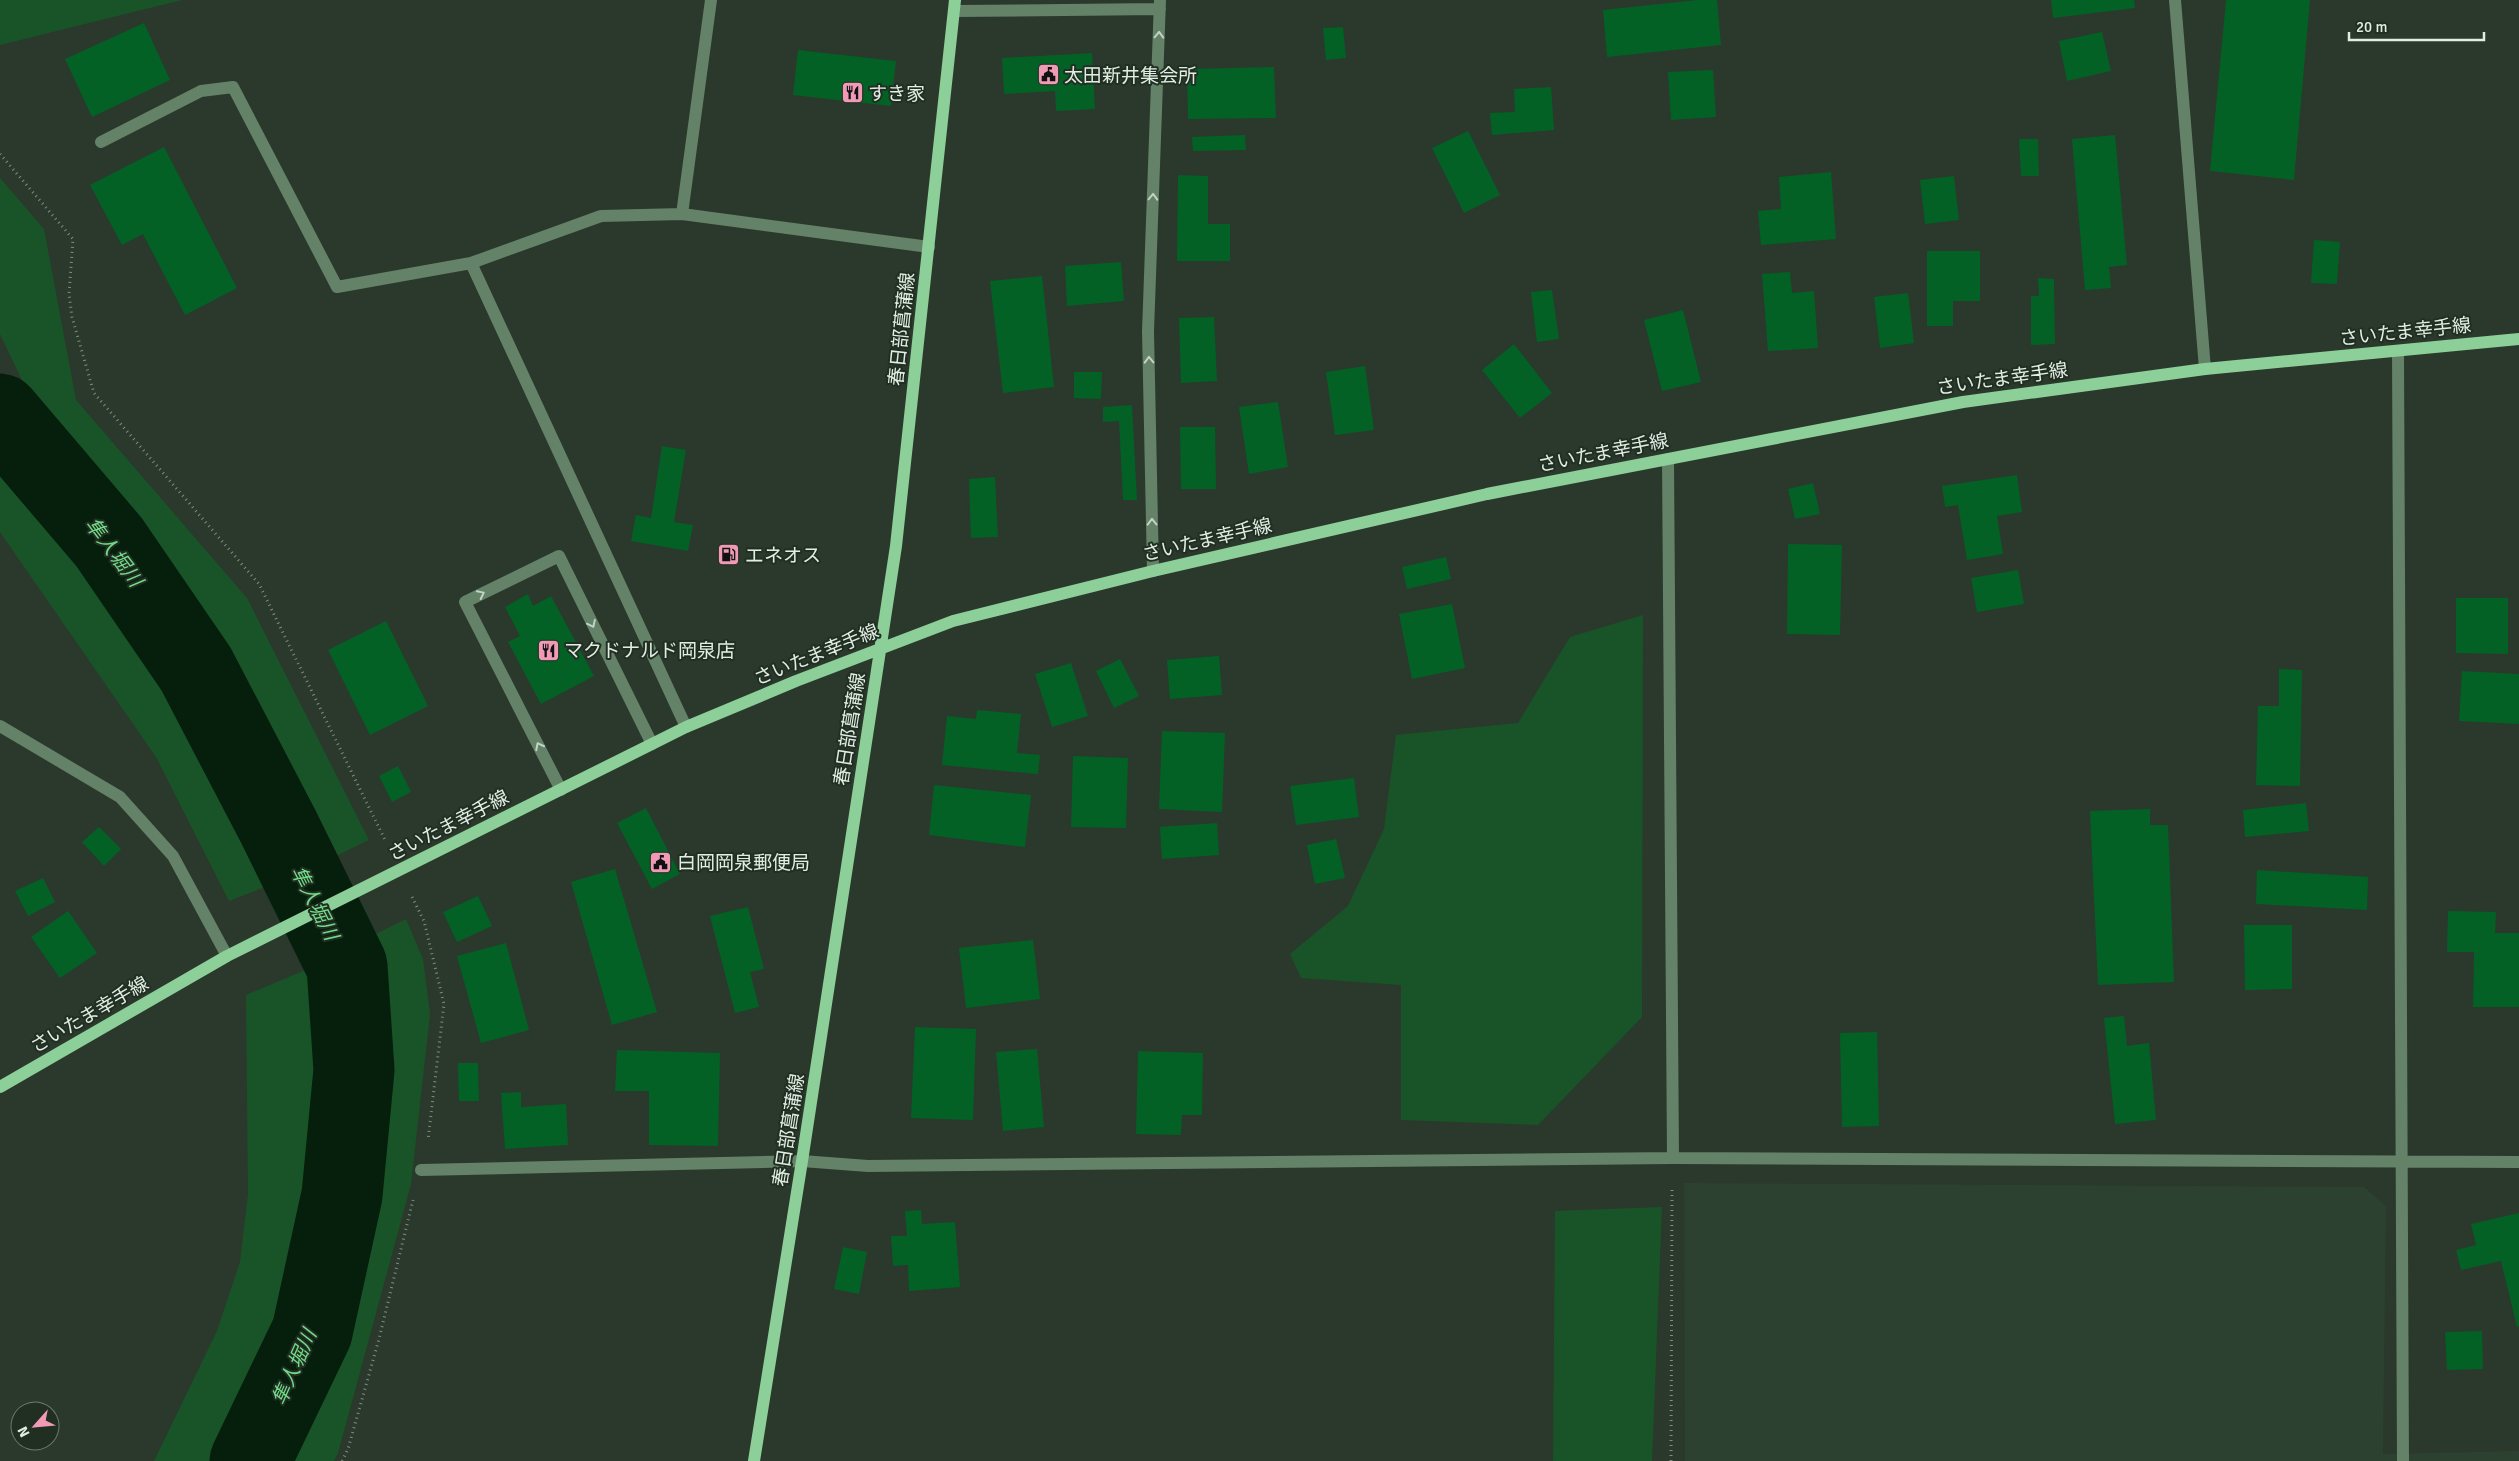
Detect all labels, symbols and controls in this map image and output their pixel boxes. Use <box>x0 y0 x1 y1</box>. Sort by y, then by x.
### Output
scale bar <box>2349 10 2484 42</box>
text: 20 m <box>2356 18 2387 36</box>
one-way arrow <box>1153 31 1164 39</box>
public building icon: 太田新井集会所 <box>1036 63 1060 87</box>
place label: 太田新井集会所 <box>1064 64 1197 88</box>
restaurant icon: すき家 <box>840 81 864 105</box>
place label: すき家 <box>868 82 925 106</box>
one-way arrow <box>1148 193 1158 201</box>
street label: 春日部菖蒲線 <box>884 271 920 387</box>
street label: さいたま幸手線 <box>2338 313 2472 351</box>
one-way arrow <box>1144 355 1154 363</box>
street label: さいたま幸手線 <box>1935 358 2069 400</box>
street label: さいたま幸手線 <box>1536 429 1670 477</box>
water label: 隼人堀川 <box>80 513 149 593</box>
street label: さいたま幸手線 <box>1140 513 1274 567</box>
one-way arrow <box>1147 518 1157 526</box>
fuel station icon: エネオス <box>717 543 741 567</box>
place label: エネオス <box>745 544 821 568</box>
one-way arrow <box>476 590 485 600</box>
one-way arrow <box>586 619 596 628</box>
street label: さいたま幸手線 <box>750 619 882 691</box>
restaurant icon: マクドナルド岡泉店 <box>536 638 560 662</box>
place label: マクドナルド岡泉店 <box>564 639 735 663</box>
street label: 春日部菖蒲線 <box>829 671 871 787</box>
one-way arrow <box>535 743 545 752</box>
street label: さいたま幸手線 <box>384 785 513 867</box>
public building icon: 白岡岡泉郵便局 <box>649 850 673 874</box>
place label: 白岡岡泉郵便局 <box>677 851 810 875</box>
water label: 隼人堀川 <box>285 862 345 946</box>
street label: さいたま幸手線 <box>26 971 153 1058</box>
street label: 春日部菖蒲線 <box>768 1072 810 1188</box>
water label: 隼人堀川 <box>267 1324 323 1409</box>
north arrow <box>10 1401 60 1451</box>
text: N <box>14 1423 34 1440</box>

